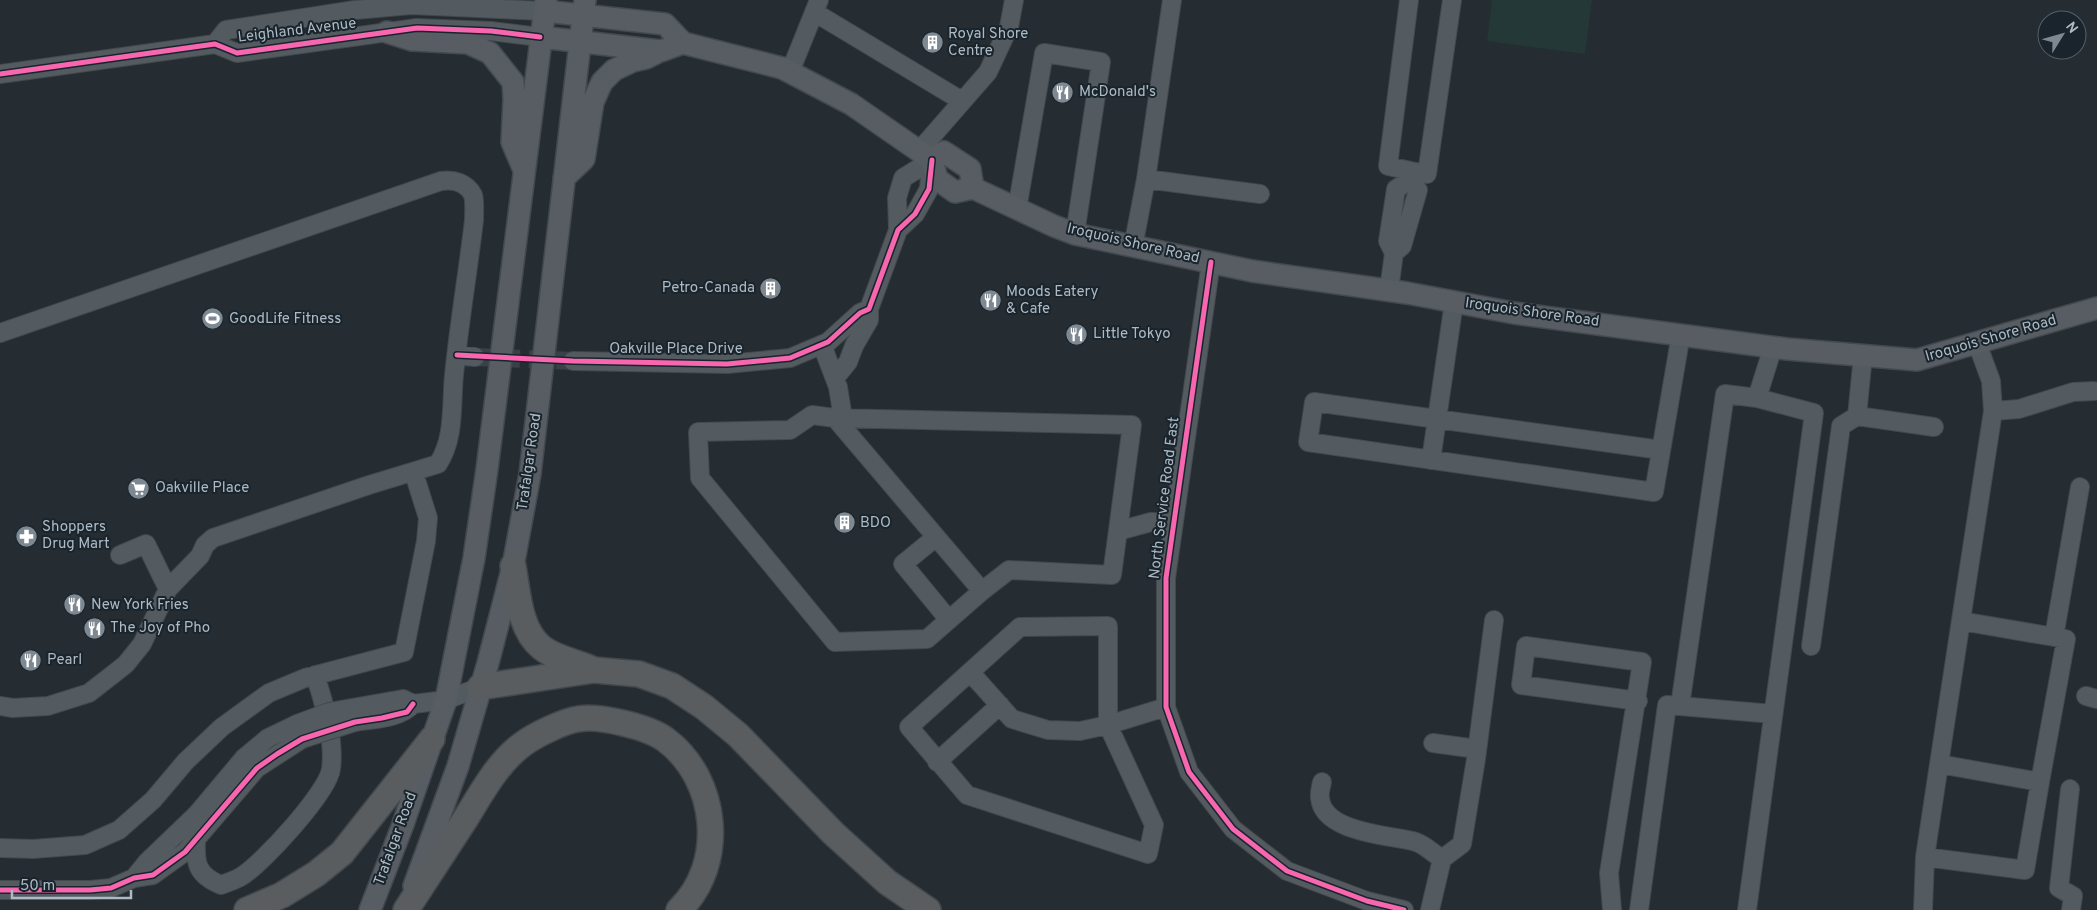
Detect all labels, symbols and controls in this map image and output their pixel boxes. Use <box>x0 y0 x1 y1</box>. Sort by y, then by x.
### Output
north arrow <box>2037 10 2087 60</box>
street label: Leighland Avenue <box>237 14 357 48</box>
text: N <box>2061 19 2081 37</box>
place label: Royal Shore Centre <box>948 25 1028 61</box>
building icon: Royal Shore Centre <box>920 31 944 55</box>
restaurant icon: McDonald's <box>1051 80 1075 104</box>
place label: McDonald's <box>1079 83 1156 102</box>
street label: Iroquois Shore Road <box>1065 219 1201 269</box>
building icon: Petro-Canada <box>759 276 783 300</box>
place label: Petro-Canada <box>662 279 755 298</box>
place label: Moods Eatery & Cafe <box>1006 283 1099 319</box>
restaurant icon: Moods Eatery & Cafe <box>978 289 1002 313</box>
street label: Iroquois Shore Road <box>1464 294 1600 332</box>
sports icon: GoodLife Fitness <box>201 307 225 331</box>
place label: GoodLife Fitness <box>229 310 341 329</box>
street label: Iroquois Shore Road <box>1923 311 2059 367</box>
restaurant icon: Little Tokyo <box>1065 322 1089 346</box>
place label: Little Tokyo <box>1093 325 1171 344</box>
street label: Oakville Place Drive <box>609 340 743 359</box>
street label: Trafalgar Road <box>514 412 546 512</box>
street label: North Service Road East <box>1146 416 1184 580</box>
supermarket icon: Oakville Place <box>127 476 151 500</box>
place label: Oakville Place <box>155 479 249 498</box>
building icon: BDO <box>832 511 856 535</box>
place label: BDO <box>860 514 891 533</box>
place label: Shoppers Drug Mart <box>42 518 110 554</box>
pharmacy icon: Shoppers Drug Mart <box>14 524 38 548</box>
restaurant icon: New York Fries <box>63 593 87 617</box>
place label: New York Fries <box>91 596 189 615</box>
restaurant icon: The Joy of Pho <box>82 616 106 640</box>
place label: The Joy of Pho <box>110 619 210 638</box>
restaurant icon: Pearl <box>19 648 43 672</box>
place label: Pearl <box>47 651 82 670</box>
street label: Trafalgar Road <box>370 790 422 888</box>
scale bar <box>12 868 131 900</box>
text: 50 m <box>20 877 55 896</box>

